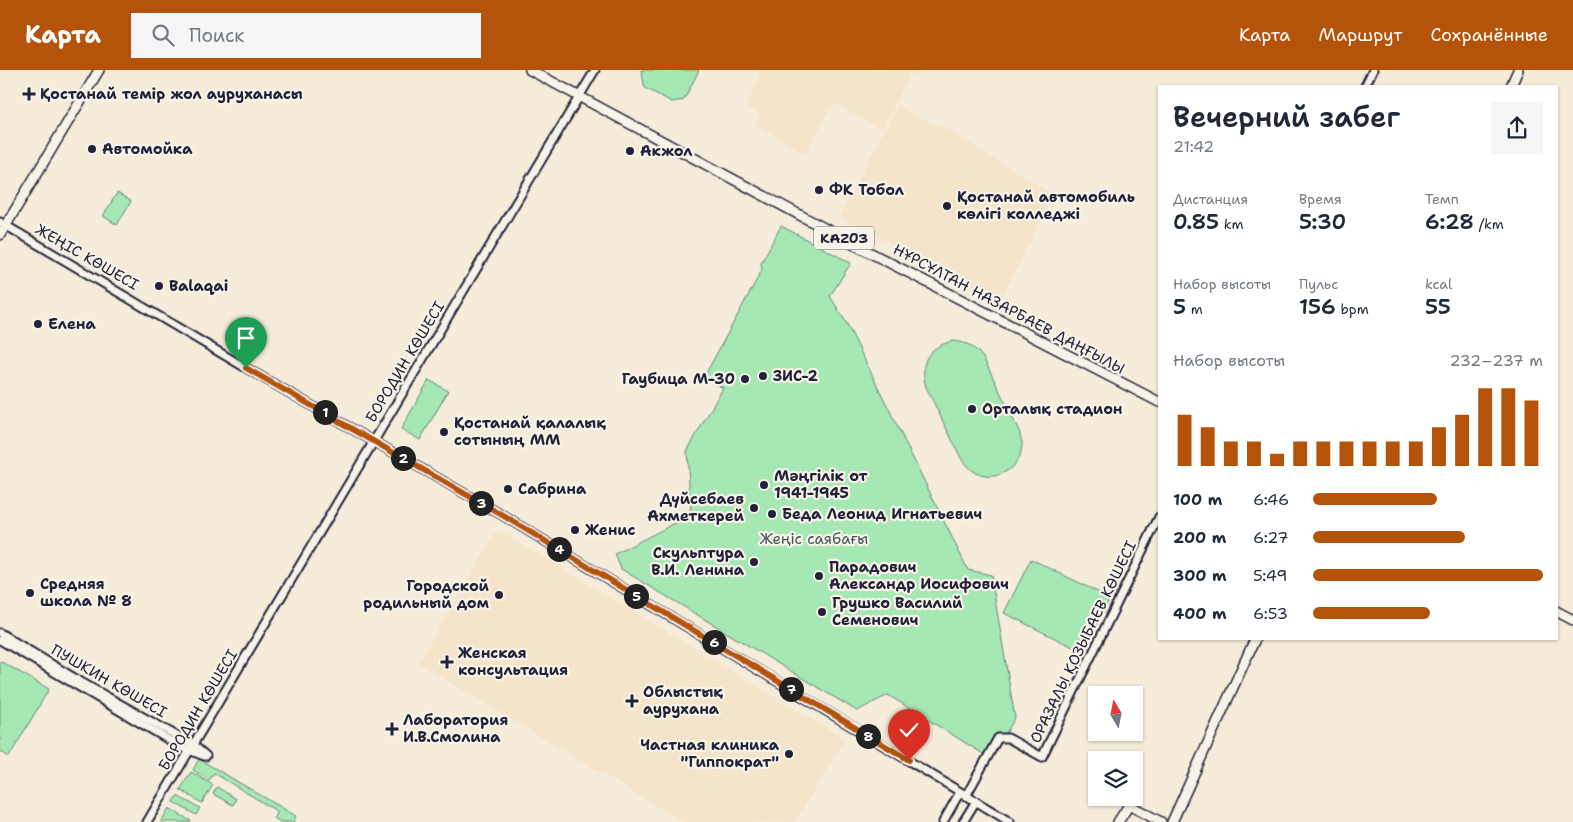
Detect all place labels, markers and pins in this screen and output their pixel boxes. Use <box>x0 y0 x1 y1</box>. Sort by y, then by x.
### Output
place label: Қостанай темір жол ауруханасы <box>40 84 303 104</box>
marker: Қостанай темір жол ауруханасы <box>22 87 36 101</box>
place label: Автомойка <box>102 139 193 159</box>
place label: Акжол <box>640 141 692 161</box>
marker: Автомойка <box>86 143 98 155</box>
marker: Акжол <box>624 145 636 157</box>
place label: ФК Тобол <box>829 180 904 200</box>
marker: ФК Тобол <box>813 184 825 196</box>
place label: Қостанай автомобиль көлігі колледжі <box>957 187 1135 224</box>
marker: Қостанай автомобиль көлігі колледжі <box>941 200 953 212</box>
place label: Balaqai <box>169 276 228 296</box>
marker: Balaqai <box>153 280 165 292</box>
place label: Елена <box>48 314 97 334</box>
pin <box>225 317 267 368</box>
marker: Елена <box>32 318 44 330</box>
place label: ЗИС-2 <box>773 366 819 386</box>
place label: Гаубица М-30 <box>622 369 735 389</box>
marker: ЗИС-2 <box>757 370 769 382</box>
marker: Гаубица М-30 <box>739 373 751 385</box>
place label: Орталық стадион <box>982 399 1123 419</box>
pin: 1 <box>312 400 338 424</box>
marker: Орталық стадион <box>966 403 978 415</box>
place label: Қостанай қалалық сотының ММ <box>454 413 606 450</box>
marker: Қостанай қалалық сотының ММ <box>438 426 450 438</box>
pin: 2 <box>390 446 416 470</box>
place label: Мәңгілік от 1941-1945 <box>774 466 868 503</box>
place label: Сабрина <box>518 479 587 499</box>
marker: Мәңгілік от 1941-1945 <box>758 479 770 491</box>
marker: Сабрина <box>502 483 514 495</box>
place label: Дүйсебаев Ахметкерей <box>647 489 745 526</box>
pin: 3 <box>468 490 494 516</box>
marker: Дүйсебаев Ахметкерей <box>748 502 760 514</box>
place label: Беда Леонид Игнатьевич <box>782 504 982 524</box>
marker: Беда Леонид Игнатьевич <box>766 508 778 520</box>
place label: Женис <box>585 520 636 540</box>
marker: Женис <box>569 524 581 536</box>
pin: 4 <box>546 536 572 562</box>
place label: Скульптура В.И. Ленина <box>651 543 745 580</box>
marker: Скульптура В.И. Ленина <box>748 556 760 568</box>
place label: Парадович Александр Иосифович <box>829 557 1009 594</box>
marker: Парадович Александр Иосифович <box>813 570 825 582</box>
place label: Средняя школа № 8 <box>40 574 132 611</box>
place label: Городской родильный дом <box>363 576 490 613</box>
pin: 5 <box>624 584 648 608</box>
marker: Средняя школа № 8 <box>24 587 36 599</box>
marker: Городской родильный дом <box>493 589 505 601</box>
place label: Грушко Василий Семенович <box>832 593 963 630</box>
marker: Грушко Василий Семенович <box>816 606 828 618</box>
pin: 6 <box>702 630 726 654</box>
place label: Женская консультация <box>458 643 568 680</box>
marker: Женская консультация <box>440 655 454 669</box>
pin: 7 <box>778 676 804 702</box>
place label: Облыстық аурухана <box>643 682 723 719</box>
marker: Облыстық аурухана <box>625 694 639 708</box>
pin <box>888 709 930 760</box>
place label: Лаборатория И.В.Смолина <box>403 710 508 747</box>
marker: Лаборатория И.В.Смолина <box>385 722 399 736</box>
pin: 8 <box>856 724 880 748</box>
place label: Частная клиника "Гиппократ" <box>640 735 780 772</box>
marker: Частная клиника "Гиппократ" <box>783 748 795 760</box>

